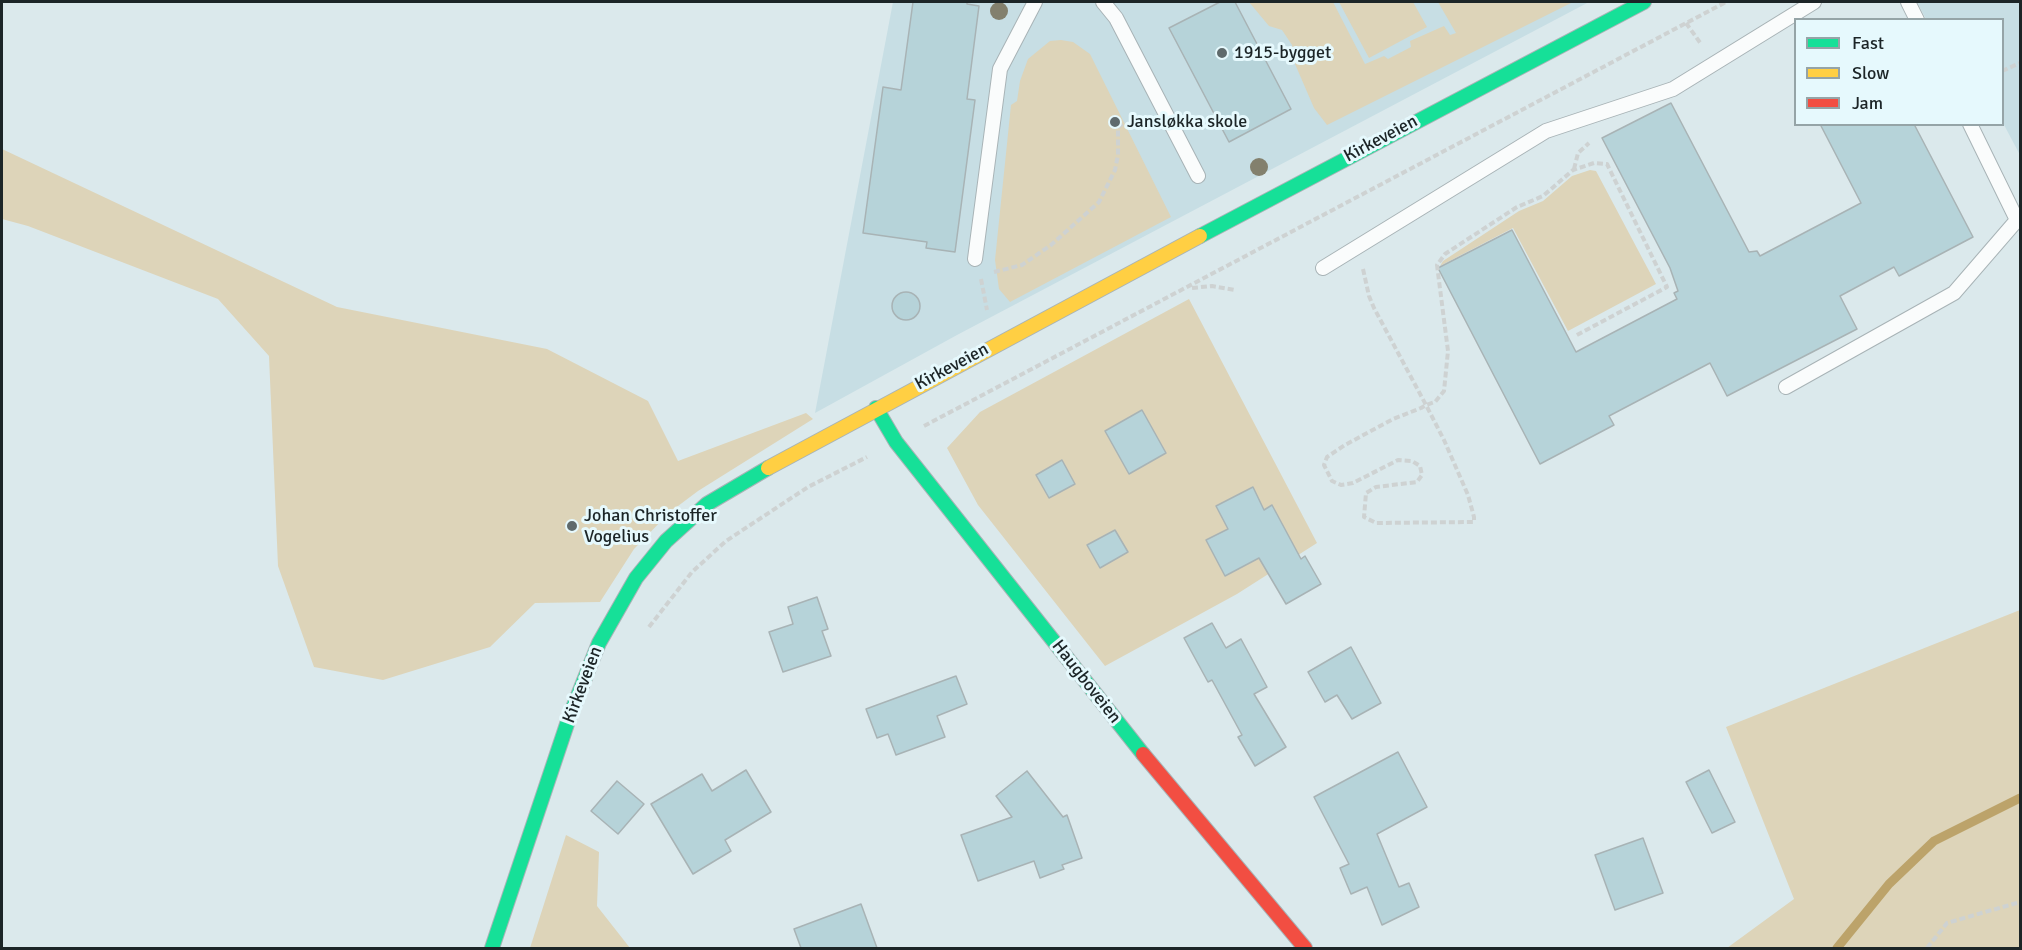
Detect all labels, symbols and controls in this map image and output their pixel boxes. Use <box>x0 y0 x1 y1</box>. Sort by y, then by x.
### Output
legend <box>1794 18 2004 126</box>
text: Fast <box>1852 32 1884 54</box>
place label: 1915-bygget <box>1234 42 1331 64</box>
marker: 1915-bygget <box>1215 46 1229 60</box>
text: Slow <box>1852 62 1889 84</box>
text: Jam <box>1852 92 1883 114</box>
place label: Jansløkka skole <box>1127 111 1247 133</box>
street label: Kirkeveien <box>1340 111 1422 167</box>
marker: Jansløkka skole <box>1108 115 1122 129</box>
street label: Kirkeveien <box>911 339 993 395</box>
place label: Johan Christoffer Vogelius <box>584 505 717 548</box>
marker: Johan Christoffer Vogelius <box>565 519 579 533</box>
street label: Haugboveien <box>1047 636 1125 728</box>
street label: Kirkeveien <box>559 644 607 726</box>

